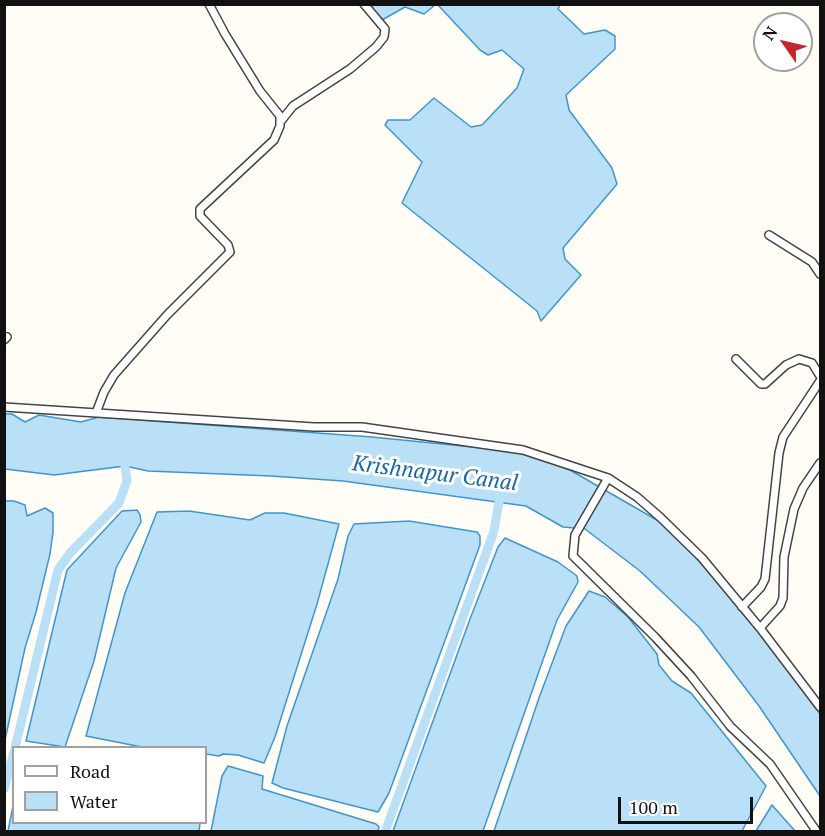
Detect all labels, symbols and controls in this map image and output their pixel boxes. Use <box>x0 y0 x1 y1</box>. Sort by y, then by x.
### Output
north arrow <box>753 12 813 72</box>
text: N <box>757 22 782 44</box>
water label: Krishnapur Canal <box>351 451 519 497</box>
legend <box>12 746 207 824</box>
text: Road <box>70 759 110 783</box>
scale bar <box>621 785 756 823</box>
text: Water <box>70 789 117 813</box>
text: 100 m <box>629 795 678 819</box>

